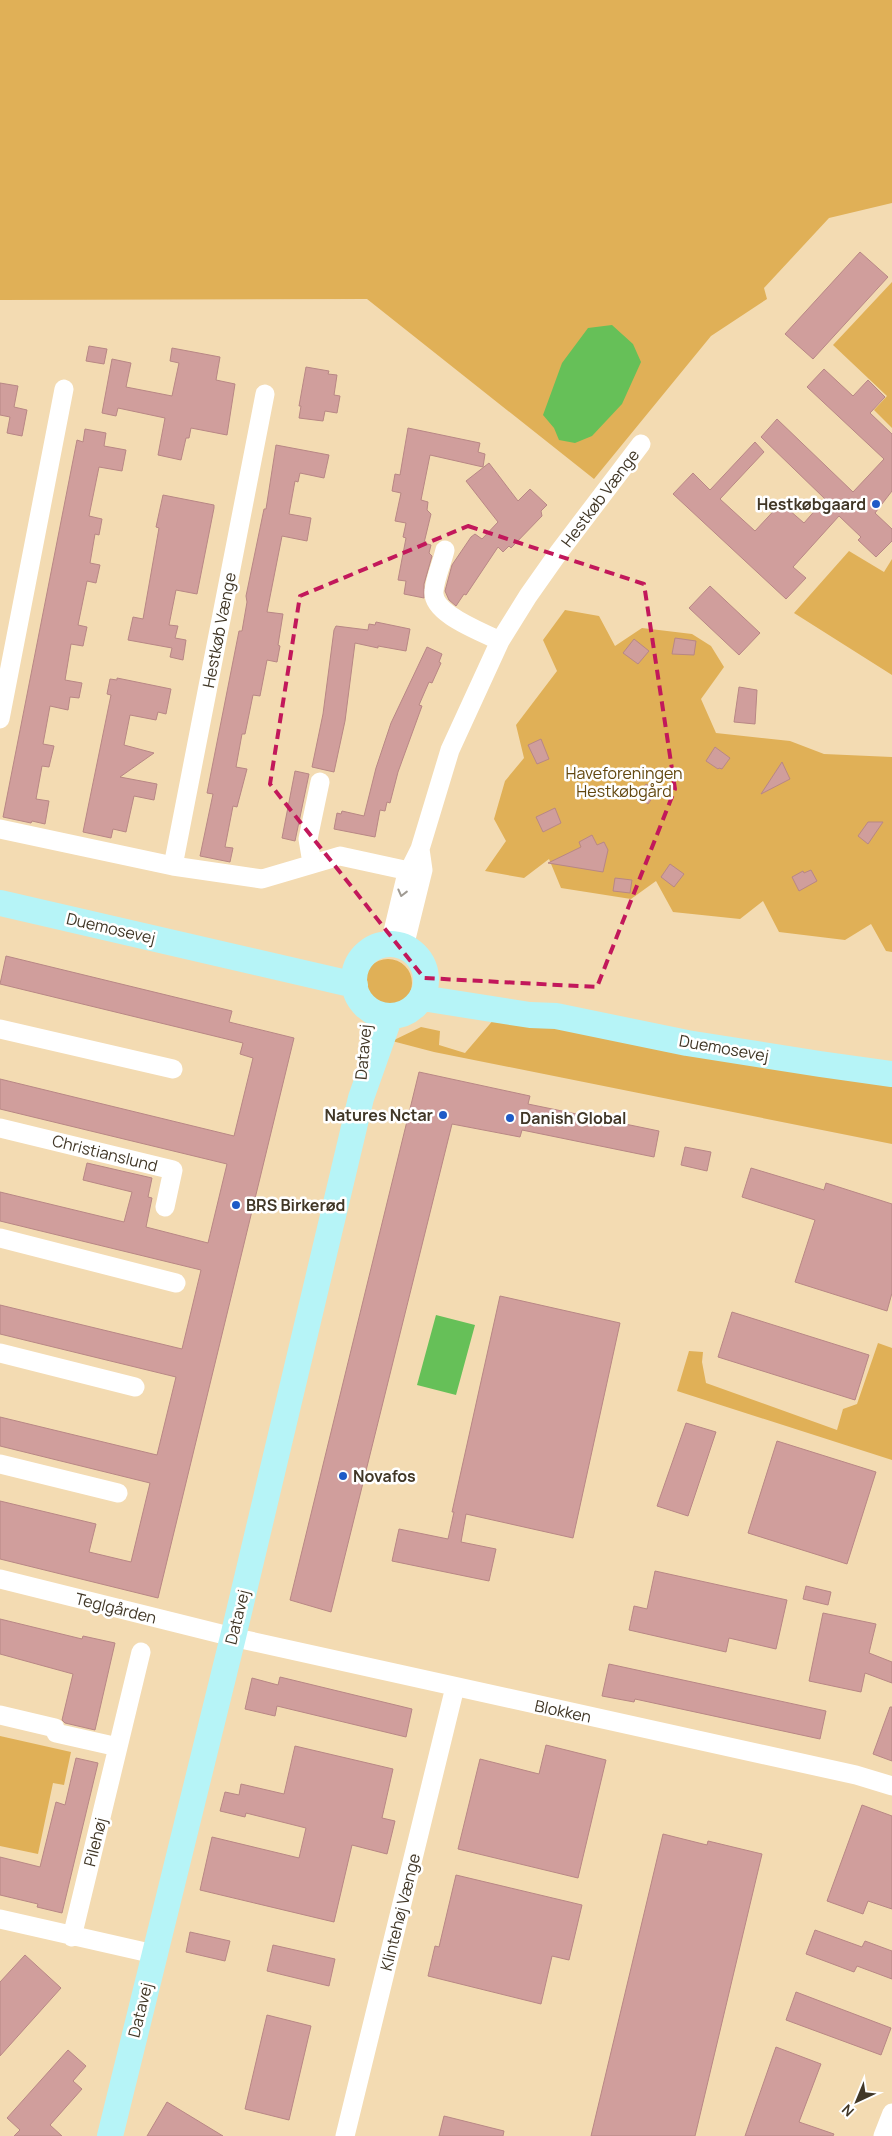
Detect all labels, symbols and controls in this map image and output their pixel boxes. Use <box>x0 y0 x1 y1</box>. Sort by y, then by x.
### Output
street label: Hestkøb Vænge <box>556 445 644 551</box>
place label: Hestkøbgaard <box>757 493 866 515</box>
marker: Hestkøbgaard <box>870 498 882 510</box>
street label: Hestkøb Vænge <box>197 570 241 690</box>
park label: Haveforeningen Hestkøbgård <box>565 762 683 802</box>
one-way arrow <box>397 889 408 898</box>
street label: Duemosevej <box>64 907 158 949</box>
street label: Datavej <box>350 1023 376 1081</box>
street label: Duemosevej <box>677 1029 771 1067</box>
place label: Natures Nctar <box>324 1104 433 1126</box>
place label: Danish Global <box>520 1107 626 1129</box>
marker: Natures Nctar <box>437 1109 449 1121</box>
marker: Danish Global <box>504 1112 516 1124</box>
street label: Christianslund <box>50 1129 160 1177</box>
place label: BRS Birkerød <box>246 1194 345 1216</box>
marker: BRS Birkerød <box>230 1199 242 1211</box>
place label: Novafos <box>353 1465 416 1487</box>
marker: Novafos <box>337 1470 349 1482</box>
street label: Teglgården <box>73 1587 159 1629</box>
street label: Datavej <box>220 1587 254 1647</box>
street label: Blokken <box>533 1694 593 1728</box>
street label: Pilehøj <box>78 1815 112 1869</box>
street label: Klintehøj Vænge <box>375 1851 425 1973</box>
street label: Datavej <box>123 1980 157 2040</box>
north arrow <box>832 2076 882 2126</box>
text: N <box>837 2100 858 2121</box>

